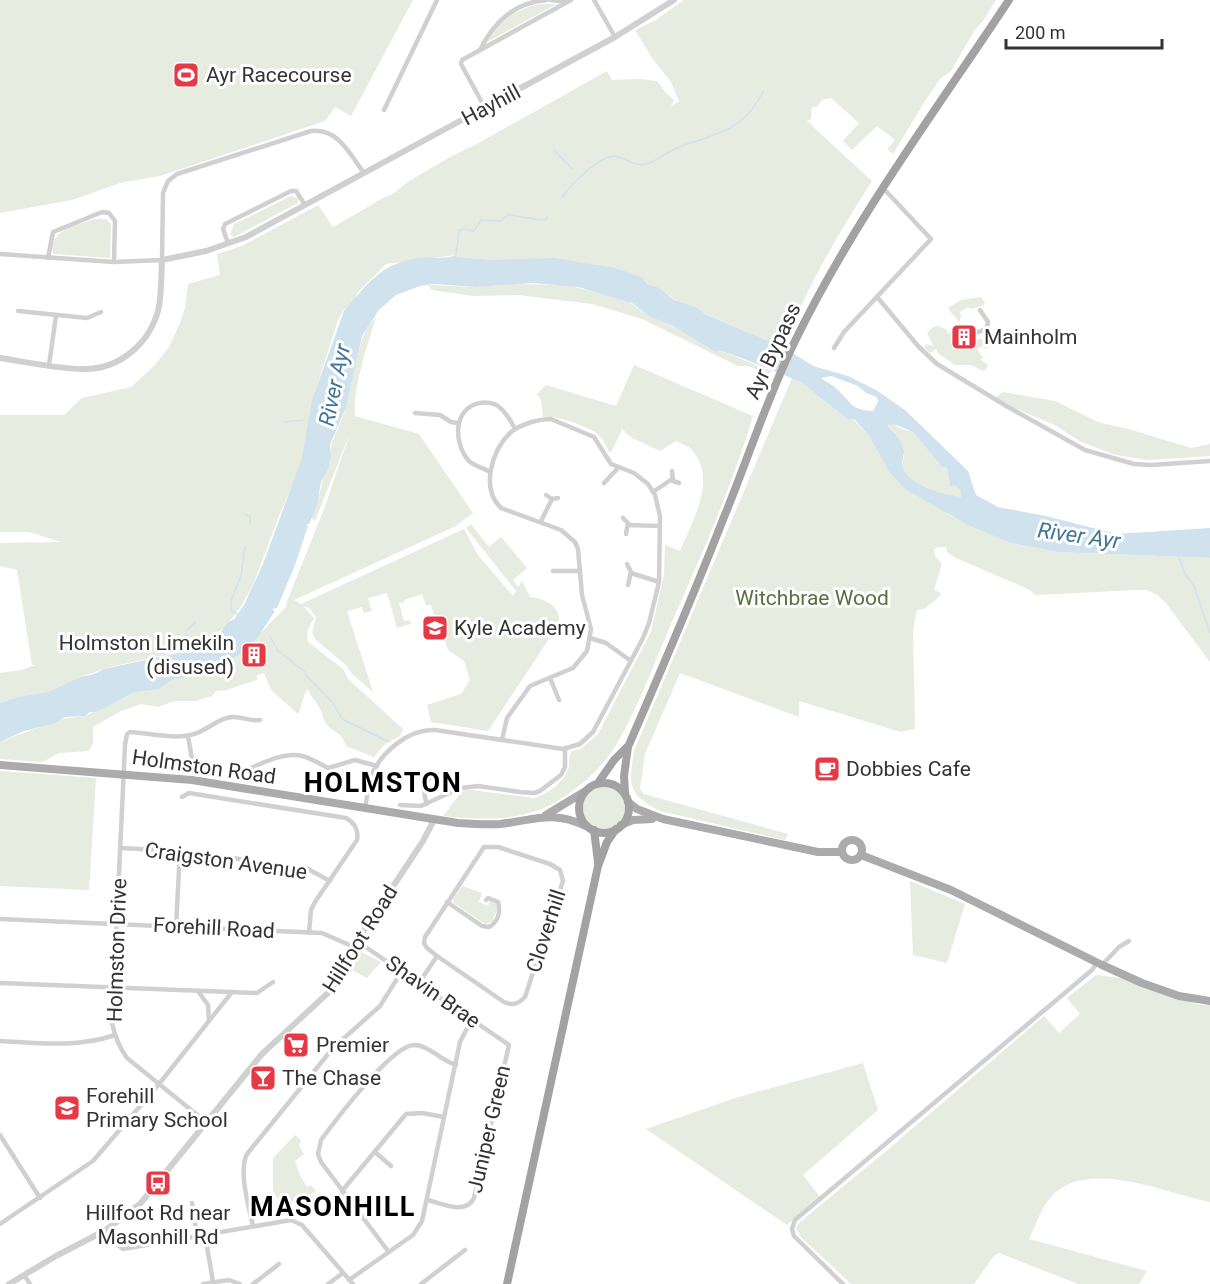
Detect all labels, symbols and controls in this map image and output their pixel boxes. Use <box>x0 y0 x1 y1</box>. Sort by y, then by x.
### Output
scale bar <box>1006 12 1162 50</box>
text: 200 m <box>1015 22 1066 43</box>
sports icon: Ayr Racecourse <box>171 60 201 90</box>
place label: Ayr Racecourse <box>206 63 352 87</box>
street label: Hayhill <box>458 80 524 130</box>
street label: Ayr Bypass <box>740 299 806 403</box>
building icon: Mainholm <box>949 322 979 352</box>
place label: Mainholm <box>984 325 1078 349</box>
water label: River Ayr <box>314 341 356 428</box>
water label: River Ayr <box>1036 517 1123 554</box>
park label: Witchbrae Wood <box>735 586 889 610</box>
school or university icon: Kyle Academy <box>420 613 450 643</box>
place label: Kyle Academy <box>454 616 586 640</box>
place label: Holmston Limekiln (disused) <box>59 631 234 679</box>
building icon: Holmston Limekiln (disused) <box>239 640 269 670</box>
street label: Holmston Road <box>131 745 277 789</box>
cafe icon: Dobbies Cafe <box>812 754 842 784</box>
place label: Dobbies Cafe <box>846 757 971 781</box>
district label: HOLMSTON <box>304 767 462 799</box>
street label: Craigston Avenue <box>143 838 309 884</box>
street label: Holmston Drive <box>102 878 132 1022</box>
street label: Hillfoot Road <box>318 881 402 997</box>
street label: Cloverhill <box>521 887 571 975</box>
street label: Forehill Road <box>153 913 275 943</box>
street label: Shavin Brae <box>381 951 485 1033</box>
supermarket icon: Premier <box>281 1030 311 1060</box>
place label: Premier <box>316 1033 389 1057</box>
bar icon: The Chase <box>248 1063 278 1093</box>
street label: Juniper Green <box>463 1063 515 1195</box>
place label: The Chase <box>282 1066 381 1090</box>
place label: Forehill Primary School <box>86 1084 228 1132</box>
school or university icon: Forehill Primary School <box>52 1093 82 1123</box>
bus stop icon: Hillfoot Rd near Masonhill Rd <box>143 1168 173 1198</box>
district label: MASONHILL <box>250 1191 416 1223</box>
place label: Hillfoot Rd near Masonhill Rd <box>86 1201 230 1249</box>

